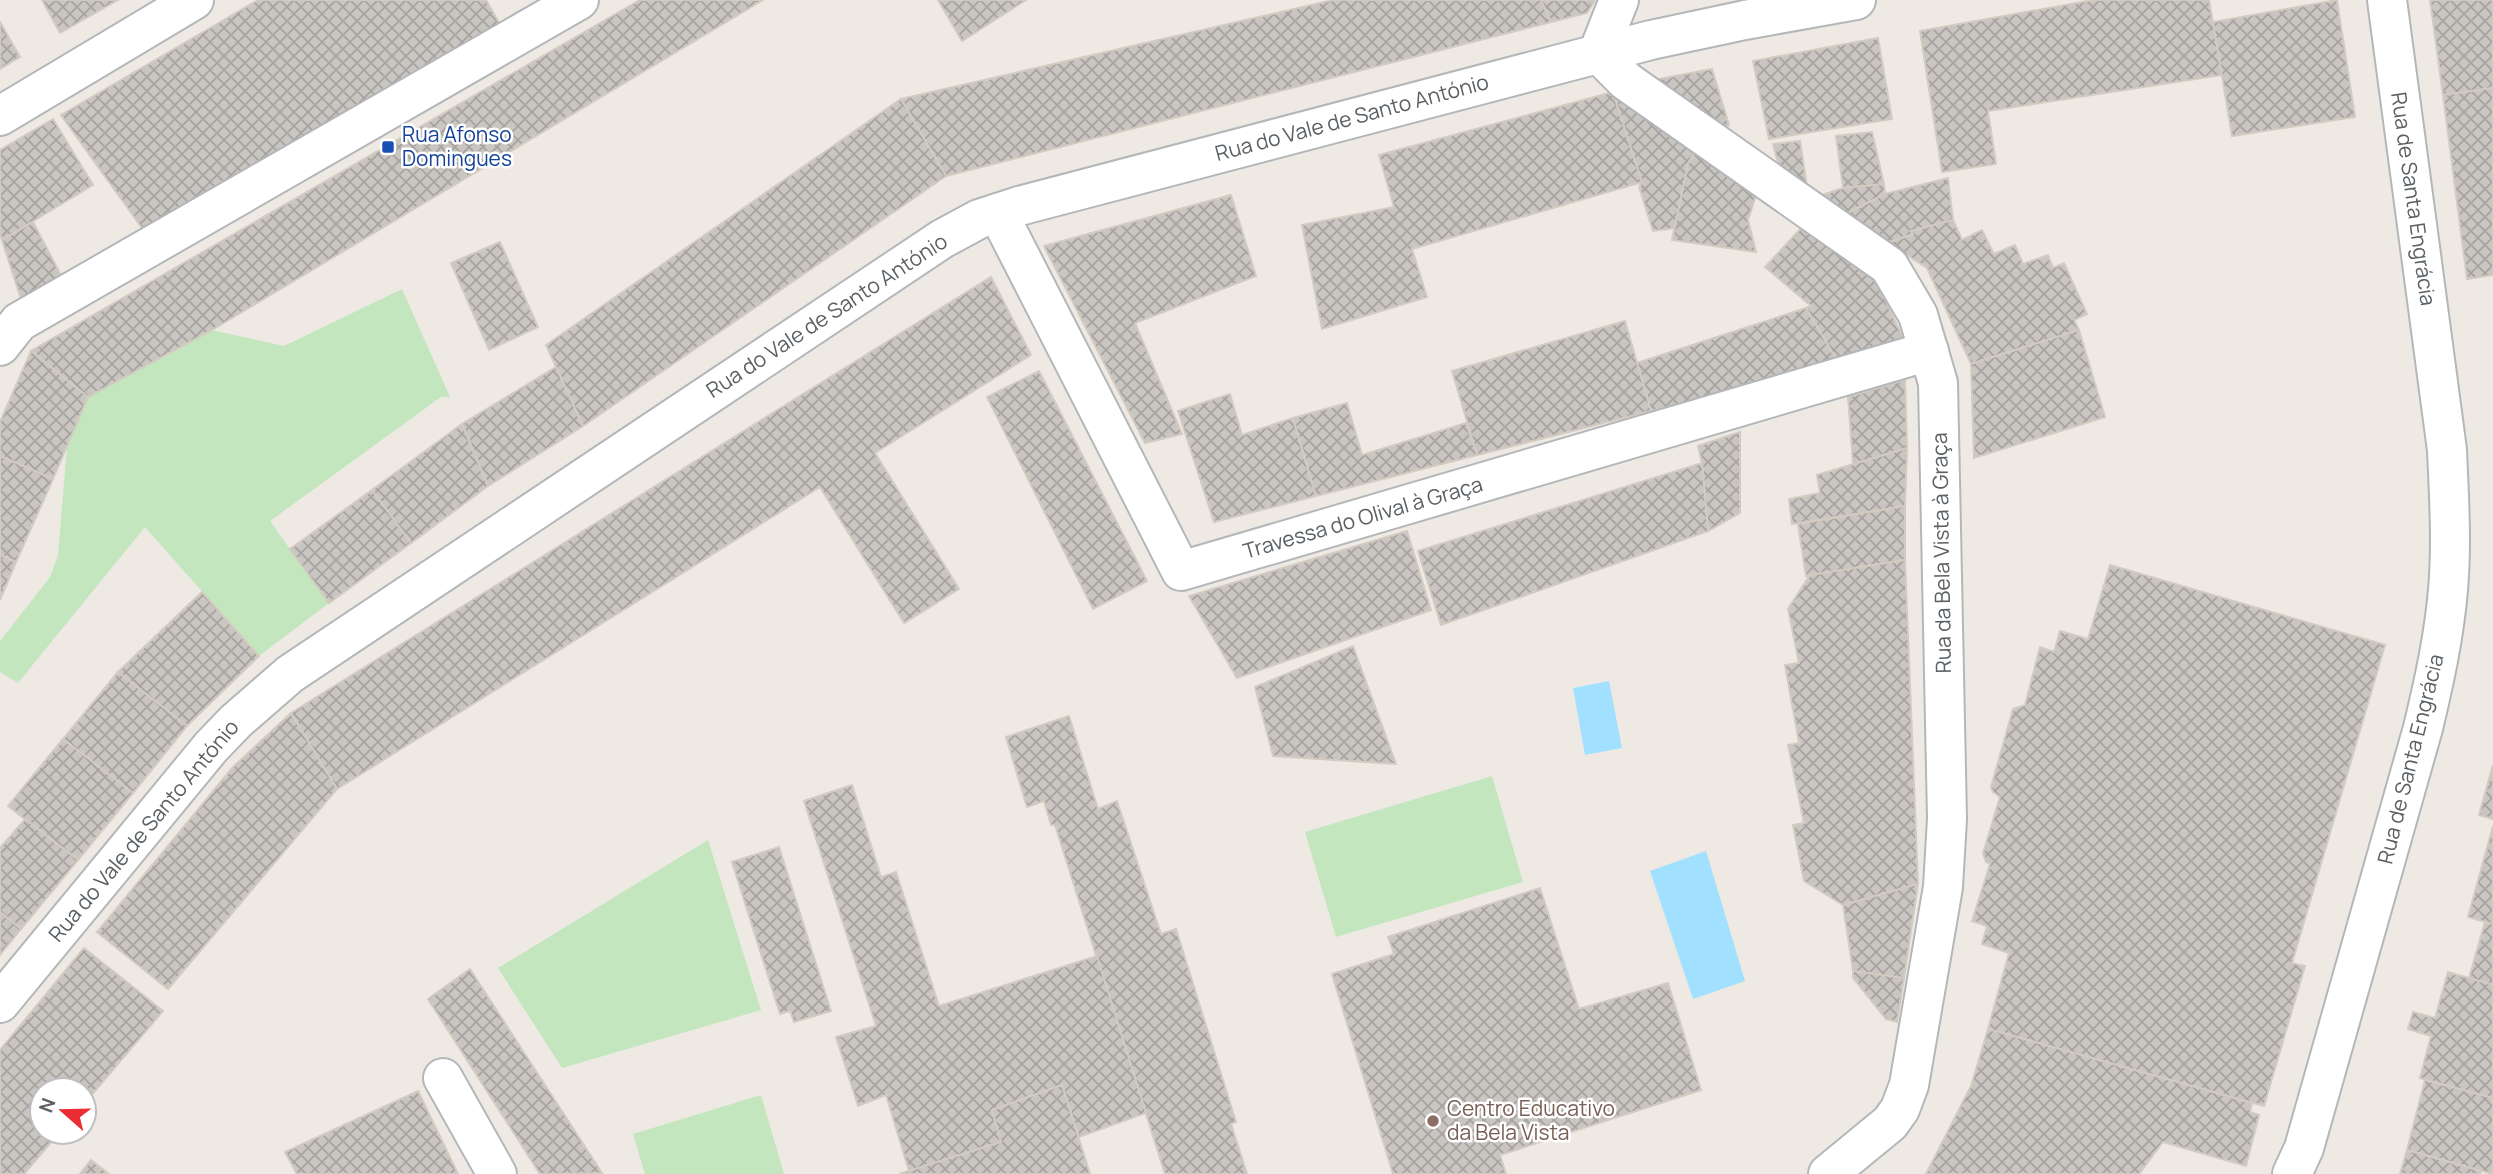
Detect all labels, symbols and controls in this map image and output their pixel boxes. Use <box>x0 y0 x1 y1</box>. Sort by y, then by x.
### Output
street label: Rua do Vale de Santo António <box>1212 67 1492 167</box>
street label: Rua de Santa Engrácia <box>2385 90 2443 307</box>
place label: Rua Afonso Domingues <box>402 120 512 172</box>
marker: Rua Afonso Domingues <box>380 139 396 155</box>
street label: Rua do Vale de Santo António <box>701 227 952 404</box>
street label: Rua da Bela Vista à Graça <box>1925 432 1957 674</box>
street label: Travessa do Olival à Graça <box>1240 469 1486 565</box>
street label: Rua de Santa Engrácia <box>2370 651 2450 867</box>
street label: Rua do Vale de Santo António <box>42 713 245 947</box>
north arrow <box>28 1076 98 1146</box>
text: N <box>32 1094 62 1116</box>
place label: Centro Educativo da Bela Vista <box>1447 1094 1615 1146</box>
marker: Centro Educativo da Bela Vista <box>1425 1113 1441 1129</box>

